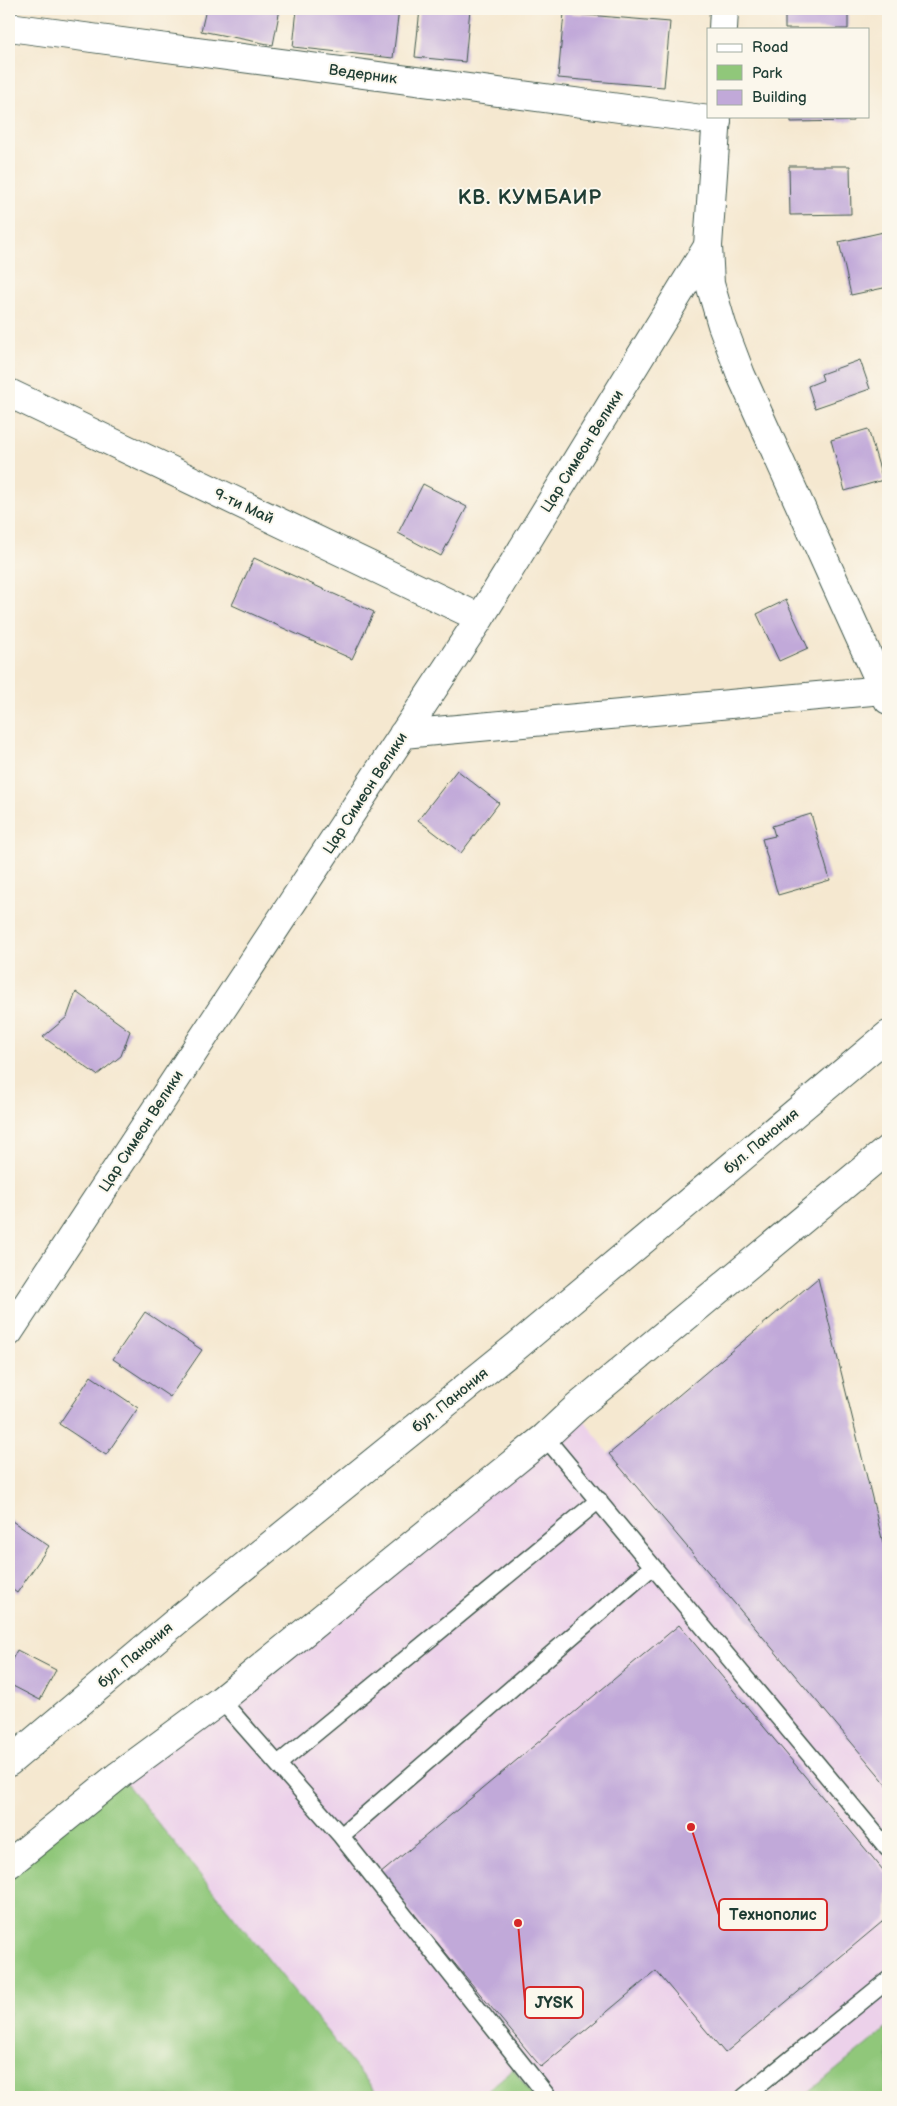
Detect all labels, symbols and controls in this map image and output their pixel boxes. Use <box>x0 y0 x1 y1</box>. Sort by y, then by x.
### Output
legend <box>707 28 870 118</box>
text: Road <box>752 38 788 57</box>
street label: Ведерник <box>328 60 398 89</box>
text: Park <box>752 64 783 83</box>
text: Building <box>752 88 807 107</box>
district label: КВ. КУМБАИР <box>458 186 602 210</box>
street label: Цар Симеон Велики <box>537 386 628 516</box>
street label: 9-ти Май <box>211 484 277 528</box>
street label: Цар Симеон Велики <box>319 729 412 858</box>
street label: Цар Симеон Велики <box>95 1067 188 1196</box>
street label: бул. Панония <box>720 1104 803 1178</box>
street label: бул. Панония <box>408 1364 492 1437</box>
street label: бул. Панония <box>94 1618 177 1692</box>
callout: Технополис <box>719 1899 827 1930</box>
text: Технополис <box>729 1906 817 1925</box>
callout: JYSK <box>525 1987 583 2018</box>
text: JYSK <box>535 1994 573 2013</box>

